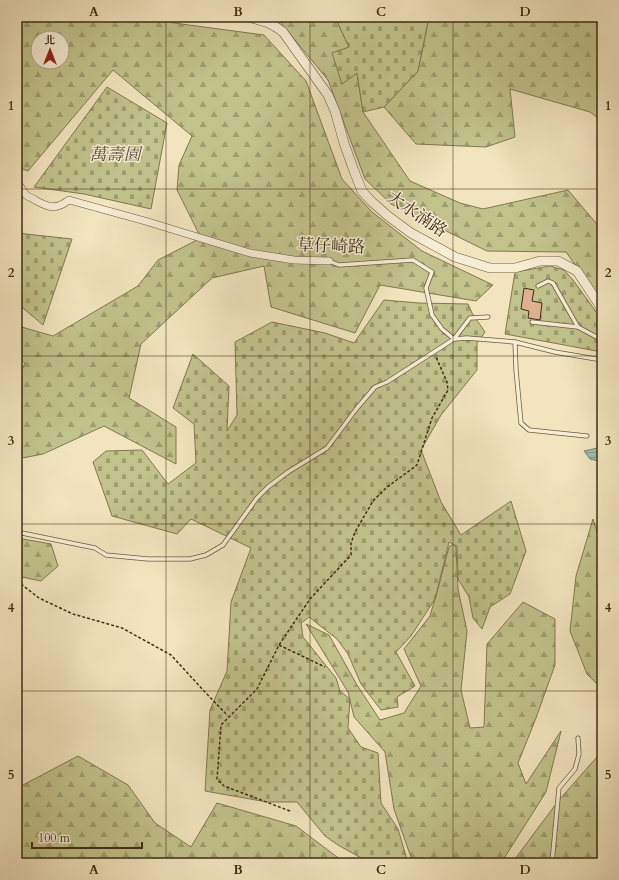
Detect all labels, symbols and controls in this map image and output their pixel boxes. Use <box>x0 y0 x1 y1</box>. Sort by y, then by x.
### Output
text: A <box>89 3 99 21</box>
text: B <box>233 3 243 21</box>
text: C <box>376 3 386 21</box>
text: D <box>519 3 531 21</box>
north arrow <box>30 30 70 70</box>
text: 北 <box>45 33 56 48</box>
text: 1 <box>8 97 14 115</box>
text: 1 <box>605 97 611 115</box>
park label: 萬壽園 <box>90 143 143 166</box>
street label: 大水湳路 <box>382 185 452 243</box>
street label: 草仔崎路 <box>297 233 365 259</box>
text: 2 <box>8 264 15 282</box>
text: 2 <box>605 264 612 282</box>
text: 3 <box>8 432 15 450</box>
text: 3 <box>605 432 612 450</box>
text: 4 <box>8 599 15 617</box>
text: 4 <box>605 599 612 617</box>
text: 5 <box>8 766 14 784</box>
text: 5 <box>605 766 611 784</box>
scale bar <box>32 824 142 850</box>
text: 100 m <box>38 830 71 846</box>
text: A <box>89 861 99 879</box>
text: B <box>233 861 243 879</box>
text: C <box>376 861 386 879</box>
text: D <box>519 861 531 879</box>

